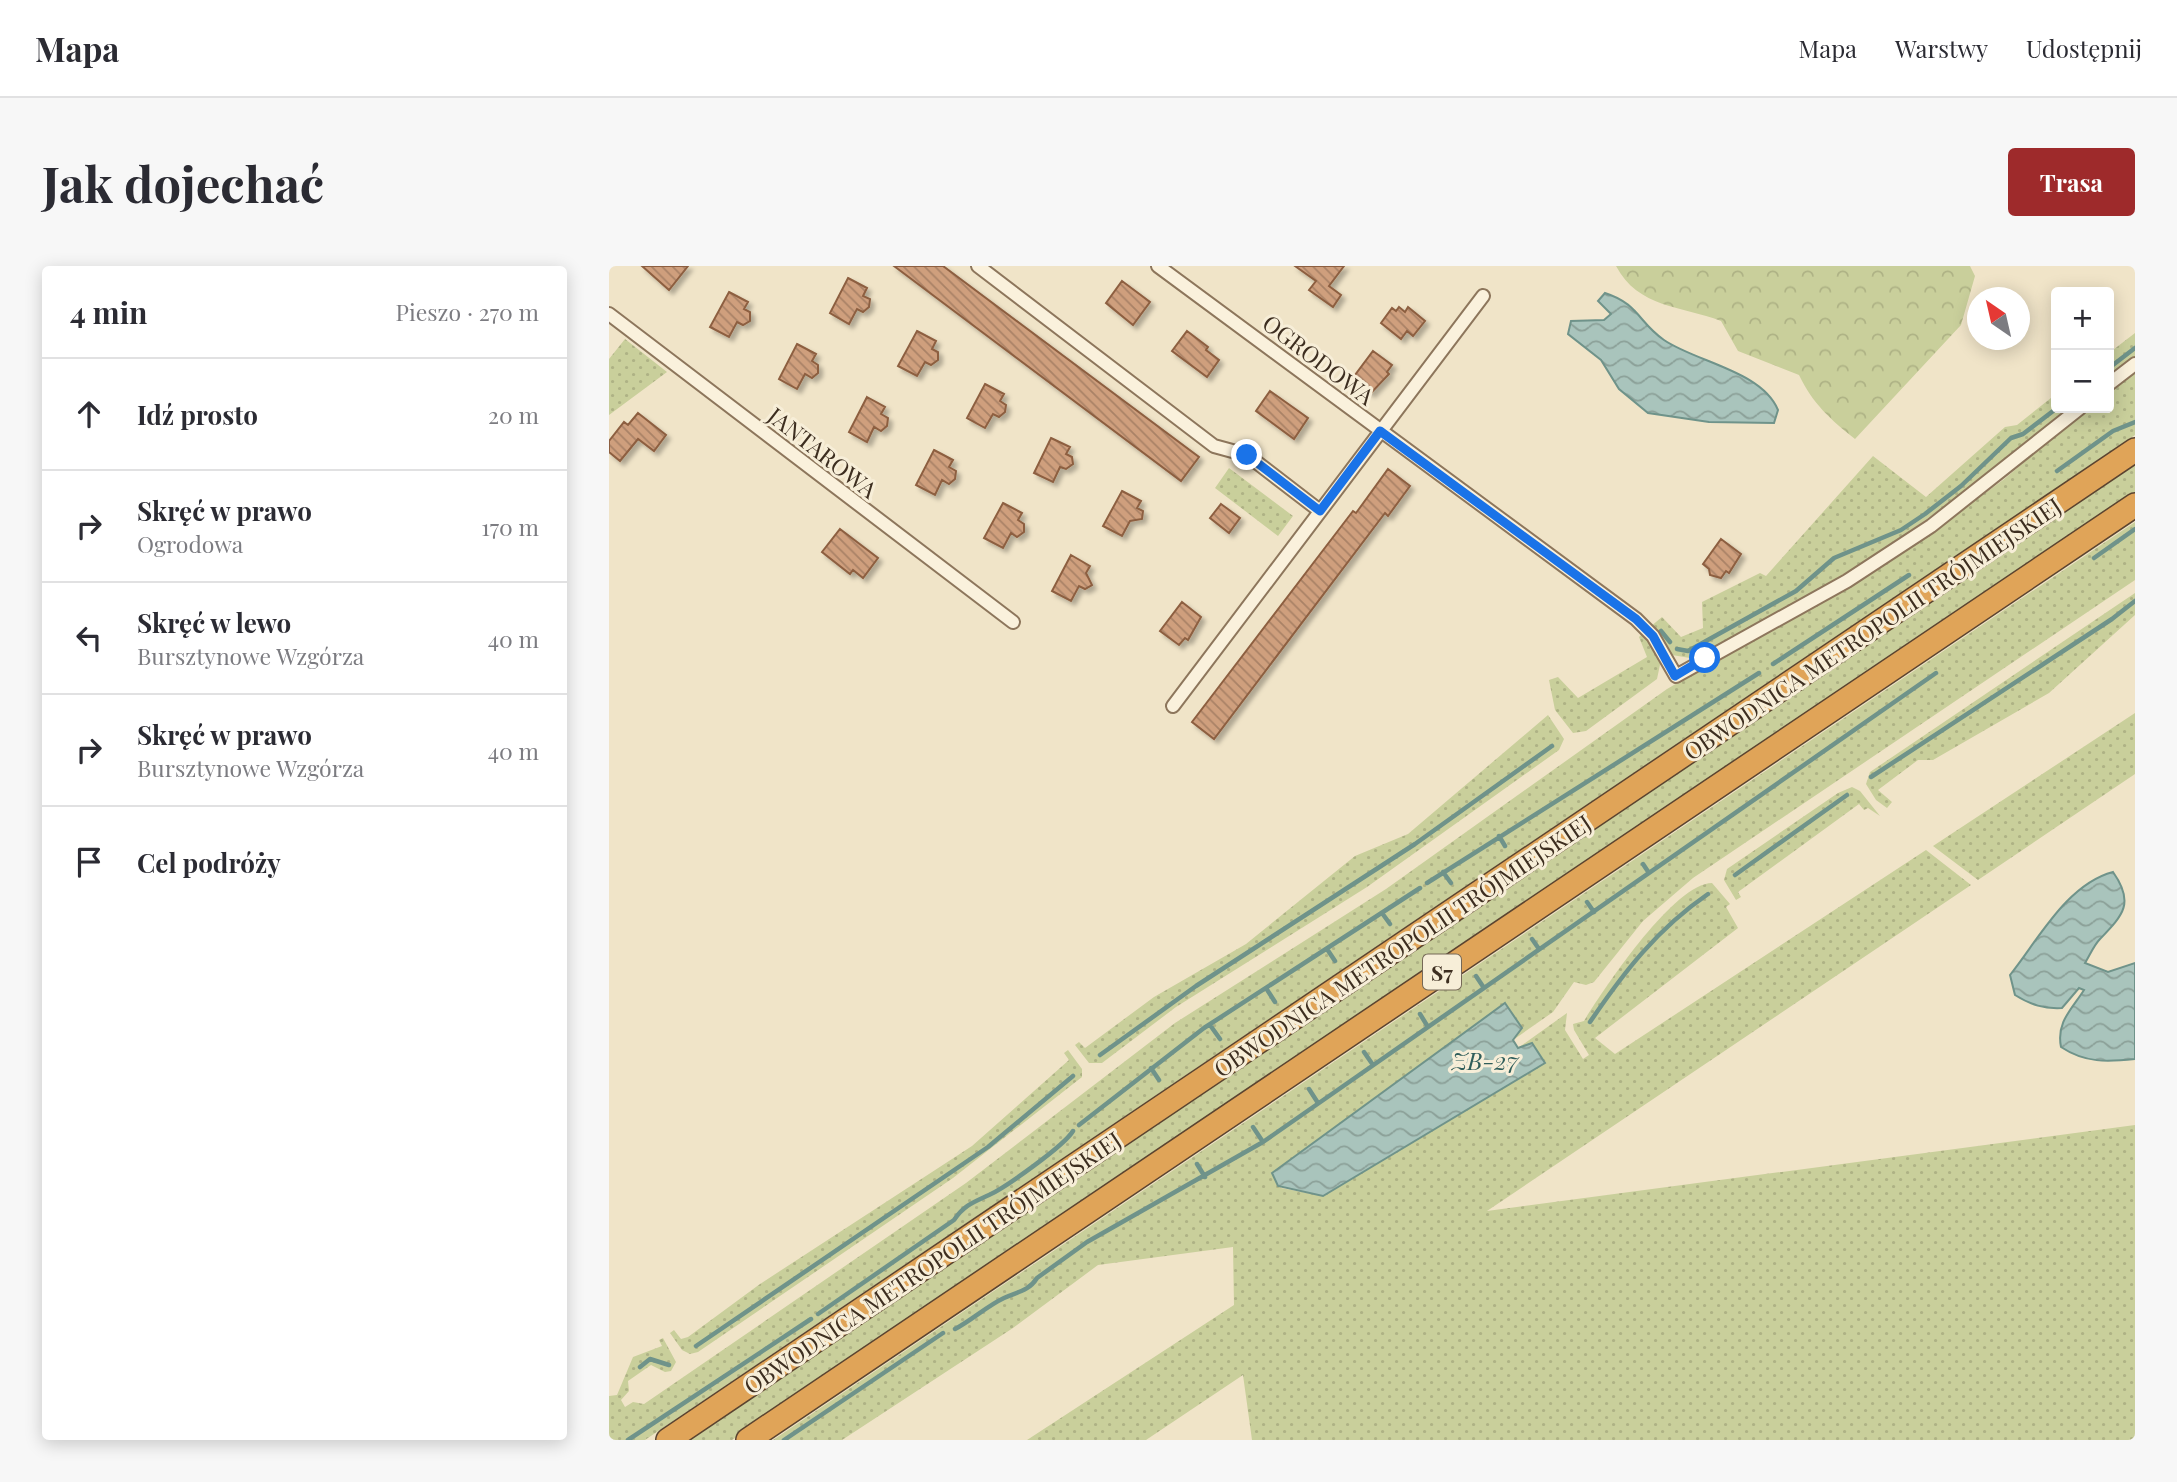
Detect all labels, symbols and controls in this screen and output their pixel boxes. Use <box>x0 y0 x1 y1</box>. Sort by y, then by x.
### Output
text: Mapa <box>35 26 119 70</box>
text: Mapa <box>1798 32 1857 64</box>
text: Warstwy <box>1895 32 1988 64</box>
text: Udostępnij <box>2026 32 2142 64</box>
button: Trasa <box>2008 148 2135 216</box>
text: Jak dojechać <box>42 150 324 215</box>
north arrow <box>1967 287 2030 350</box>
map controls <box>2051 287 2114 413</box>
button: + <box>2051 287 2114 350</box>
text: 4 min <box>70 292 148 332</box>
text: Pieszo · 270 m <box>396 296 539 327</box>
street label: OGRODOWA <box>1257 307 1382 412</box>
button: − <box>2051 350 2114 413</box>
icon: ahead <box>70 395 108 433</box>
text: Idź prosto <box>137 397 258 432</box>
text: 20 m <box>488 399 539 430</box>
street label: JANTAROWA <box>761 399 884 505</box>
route end <box>1231 439 1262 470</box>
street label: OBWODNICA METROPOLII TRÓJMIEJSKIEJ <box>1677 490 2067 766</box>
text: Skręć w prawo <box>137 493 312 528</box>
icon: right <box>70 507 108 545</box>
text: 170 m <box>481 511 539 542</box>
text: Ogrodowa <box>137 528 243 559</box>
text: Skręć w lewo <box>137 605 291 640</box>
icon: left <box>70 619 108 657</box>
text: 40 m <box>488 623 539 654</box>
text: Bursztynowe Wzgórza <box>137 640 364 671</box>
route start <box>1689 642 1720 673</box>
text: Skręć w prawo <box>137 717 312 752</box>
icon: right <box>70 731 108 769</box>
text: 40 m <box>488 735 539 766</box>
text: Bursztynowe Wzgórza <box>137 752 364 783</box>
street label: OBWODNICA METROPOLII TRÓJMIEJSKIEJ <box>1207 807 1597 1083</box>
icon: arrive <box>70 843 108 881</box>
text: Cel podróży <box>137 845 281 880</box>
road number: S7 <box>1423 954 1461 990</box>
water label: ZB-27 <box>1451 1044 1520 1076</box>
street label: OBWODNICA METROPOLII TRÓJMIEJSKIEJ <box>737 1124 1127 1400</box>

